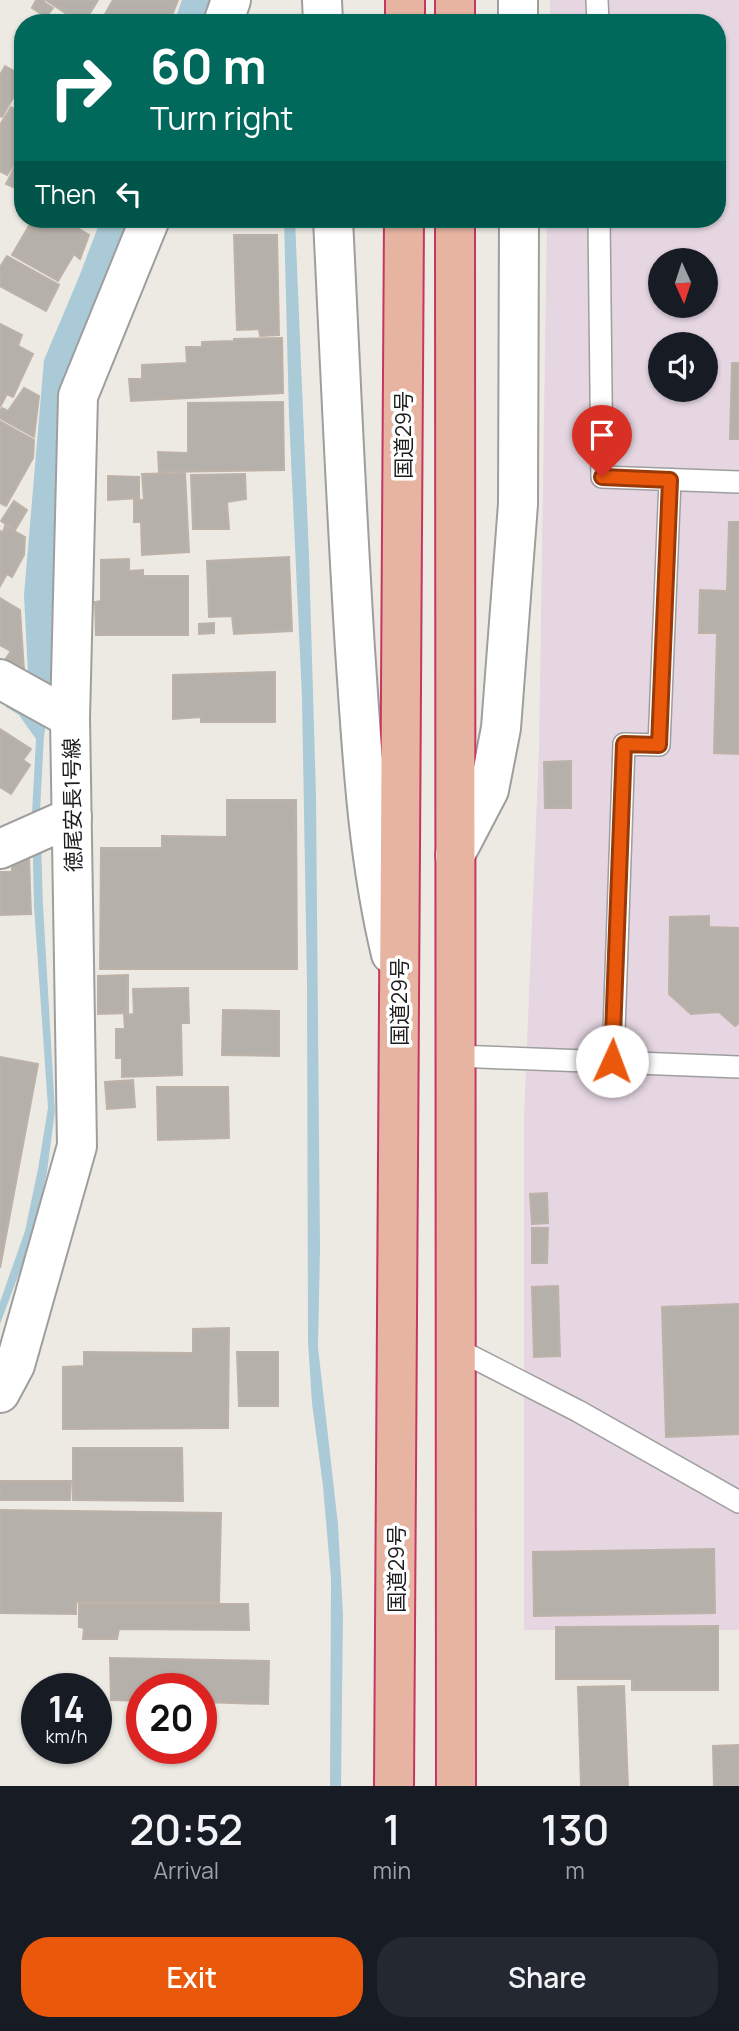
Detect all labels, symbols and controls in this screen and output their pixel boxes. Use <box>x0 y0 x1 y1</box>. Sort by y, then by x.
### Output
text: 60 m <box>150 32 267 99</box>
icon: right <box>35 42 126 133</box>
text: Turn right <box>150 96 293 140</box>
icon: left <box>110 175 148 213</box>
text: Then <box>35 176 96 212</box>
north arrow <box>648 248 718 318</box>
map controls <box>648 248 718 402</box>
button: sound <box>648 332 718 402</box>
street label: 国道29号 <box>389 391 417 479</box>
pin <box>572 405 632 477</box>
icon: arrive <box>583 416 621 454</box>
street label: 徳尾安長1号線 <box>57 738 87 872</box>
street label: 国道29号 <box>385 958 413 1046</box>
position arrow <box>575 1024 649 1098</box>
street label: 国道29号 <box>382 1525 410 1613</box>
speed limit sign: 20 <box>126 1673 217 1764</box>
text: 14 <box>48 1685 85 1733</box>
text: km/h <box>46 1724 87 1748</box>
text: 20:52 <box>130 1800 243 1858</box>
text: 1 <box>383 1800 401 1858</box>
text: 130 <box>541 1800 609 1858</box>
text: Arrival <box>153 1854 219 1886</box>
text: min <box>373 1854 411 1886</box>
text: m <box>565 1854 585 1886</box>
button: Exit <box>21 1937 363 2017</box>
button: Share <box>377 1937 718 2017</box>

